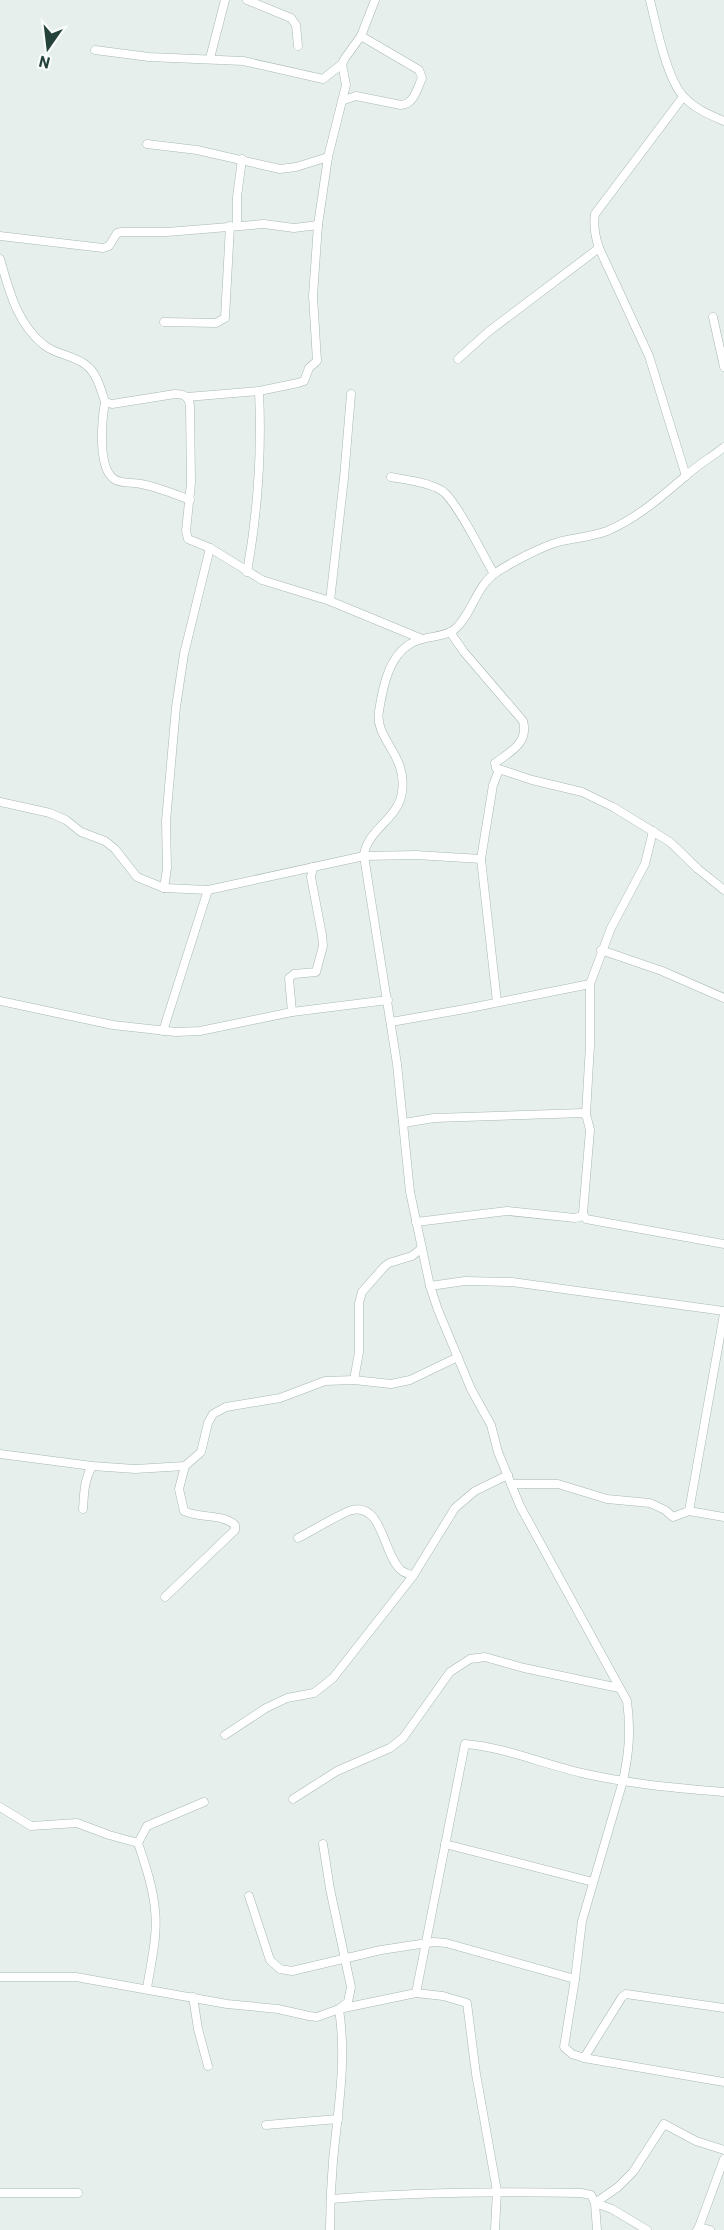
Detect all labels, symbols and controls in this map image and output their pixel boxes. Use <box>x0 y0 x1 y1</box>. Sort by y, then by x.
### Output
north arrow <box>18 18 78 78</box>
text: N <box>37 53 52 74</box>

